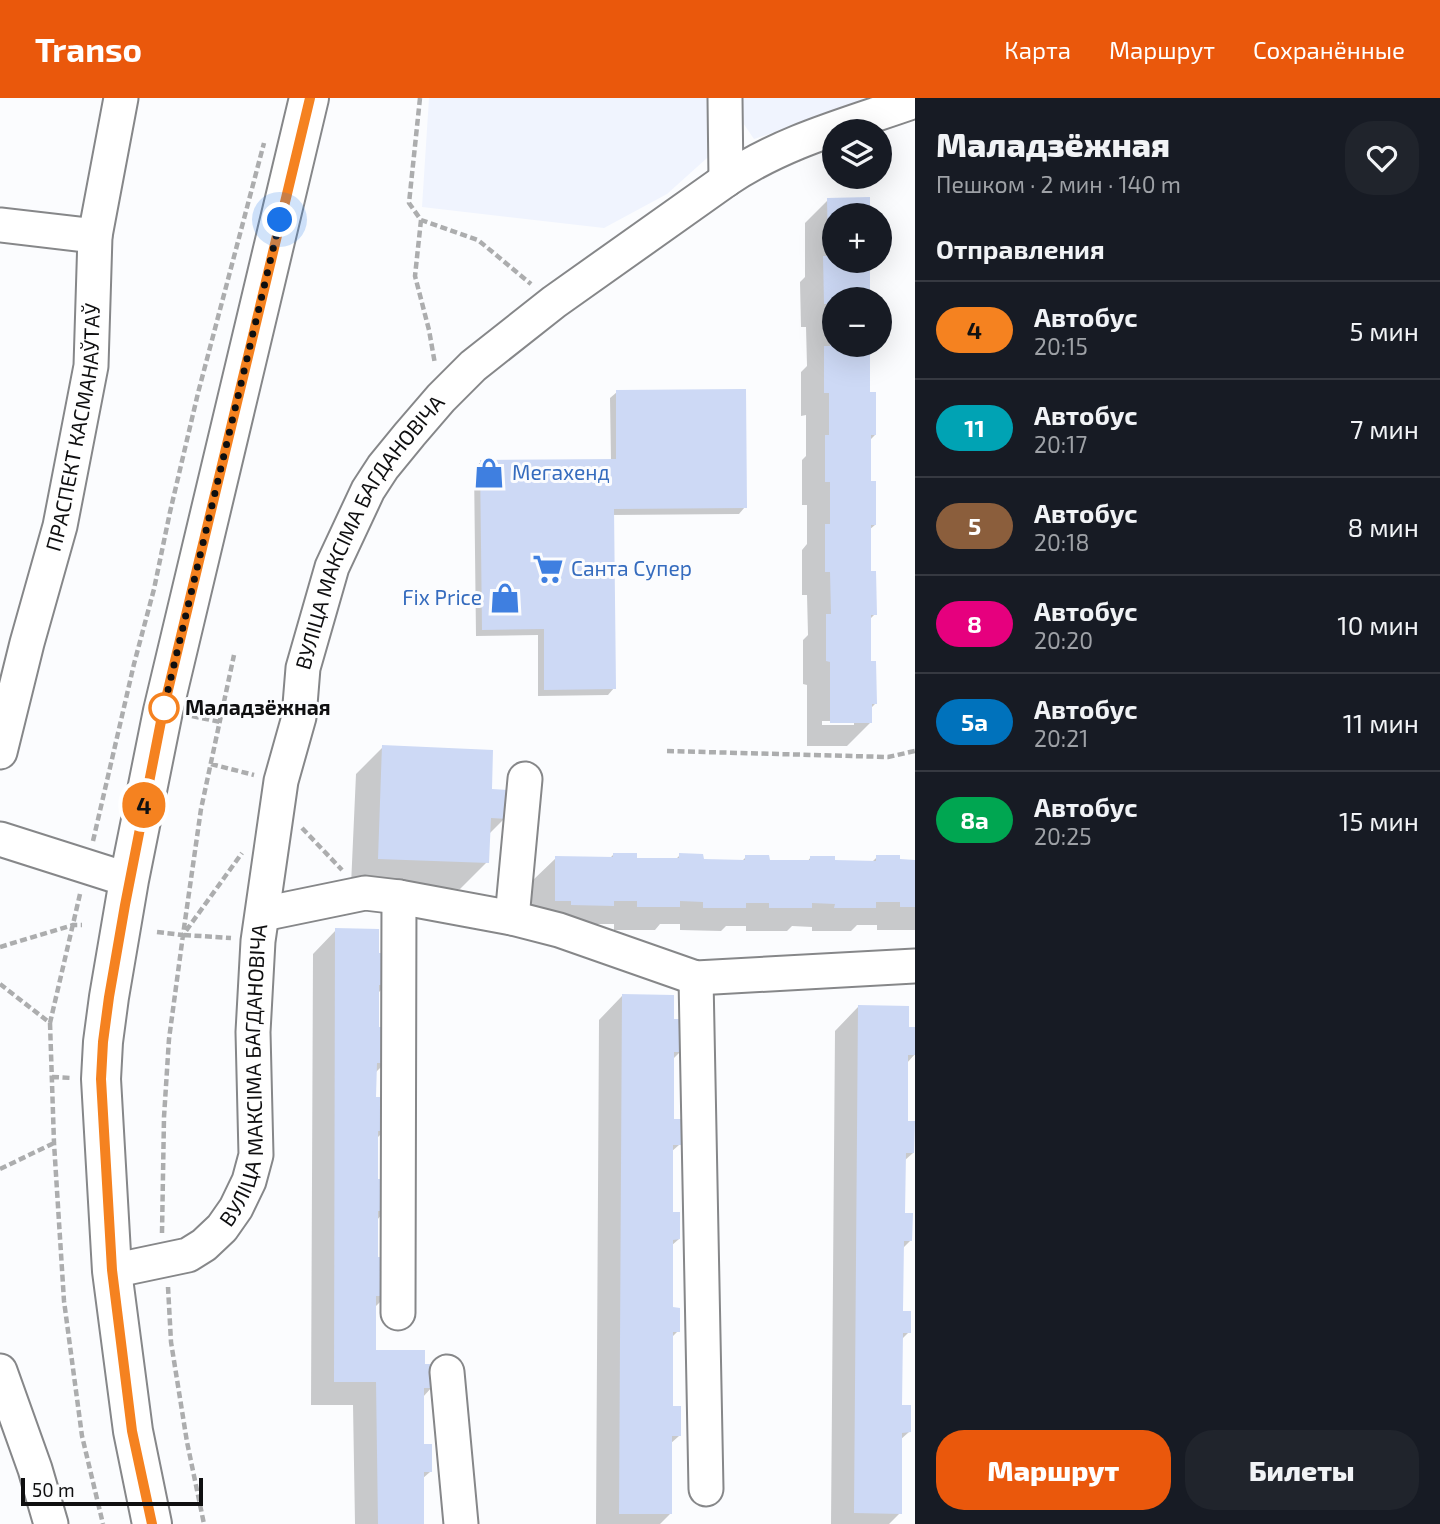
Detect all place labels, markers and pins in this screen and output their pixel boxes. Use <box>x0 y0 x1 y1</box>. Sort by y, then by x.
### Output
shop icon: Мегахенд <box>472 456 506 490</box>
place label: Мегахенд <box>512 459 610 484</box>
supermarket icon: Санта Супер <box>531 552 565 586</box>
place label: Санта Супер <box>571 555 692 581</box>
shop icon: Fix Price <box>488 581 522 615</box>
place label: Fix Price <box>402 584 482 609</box>
marker: Маладзёжная <box>149 693 179 723</box>
place label: Маладзёжная <box>185 694 331 719</box>

